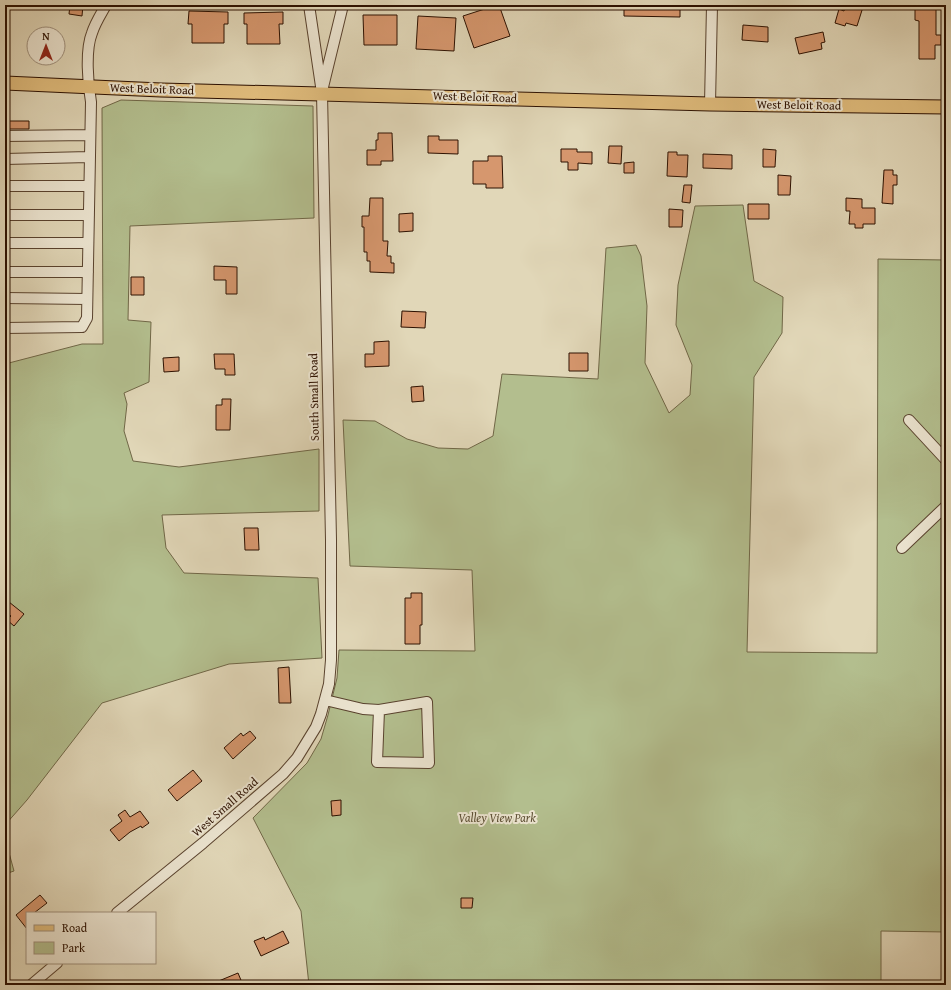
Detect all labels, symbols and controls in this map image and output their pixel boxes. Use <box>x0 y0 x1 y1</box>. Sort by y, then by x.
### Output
north arrow <box>26 26 66 66</box>
text: N <box>42 28 50 44</box>
street label: West Beloit Road <box>110 79 195 98</box>
street label: West Beloit Road <box>433 87 518 106</box>
street label: West Beloit Road <box>757 95 842 114</box>
street label: South Small Road <box>304 352 323 441</box>
street label: West Small Road <box>188 773 262 840</box>
park label: Valley View Park <box>458 809 536 826</box>
legend <box>26 912 156 964</box>
text: Road <box>62 919 88 936</box>
text: Park <box>62 939 86 956</box>

